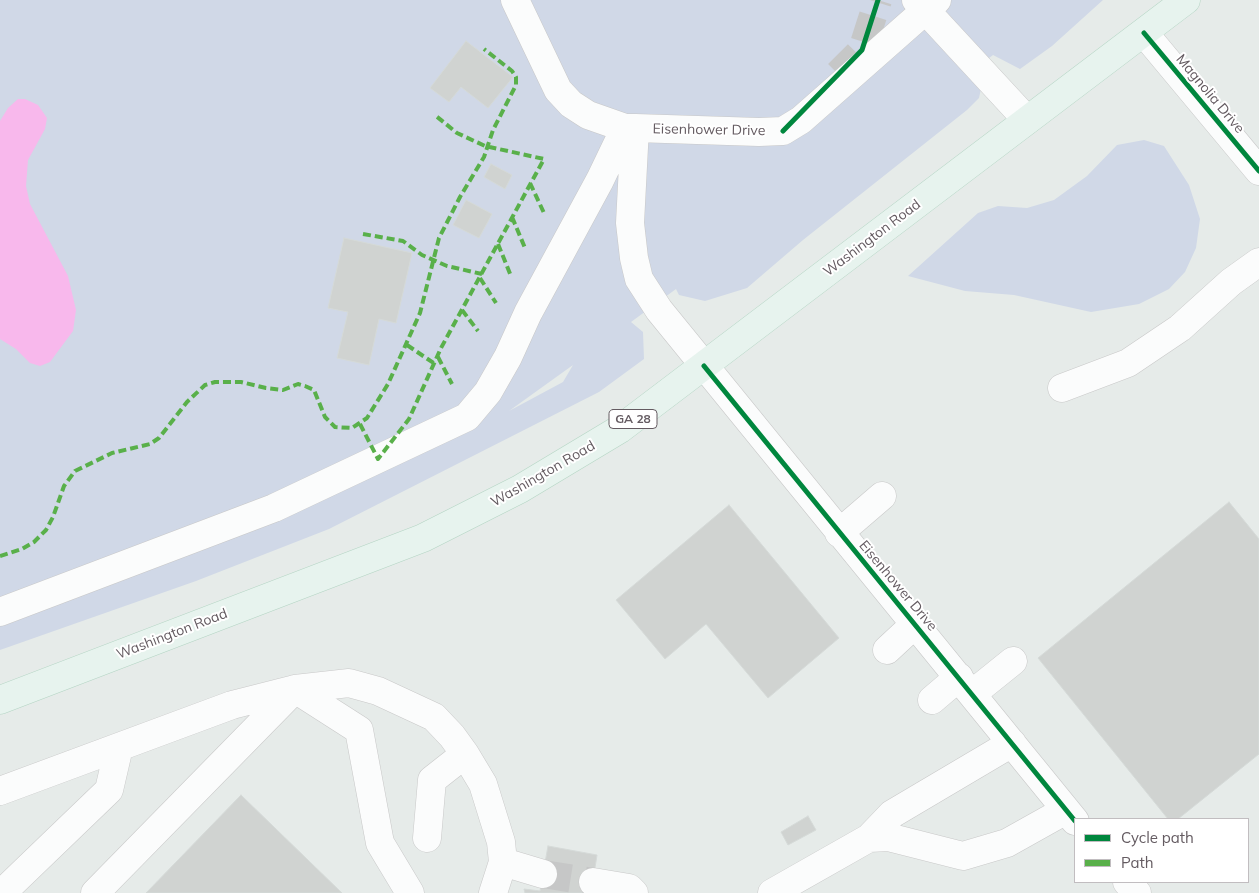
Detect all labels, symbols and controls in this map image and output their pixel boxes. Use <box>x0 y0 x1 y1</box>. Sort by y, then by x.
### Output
street label: Magnolia Drive <box>1172 51 1248 137</box>
street label: Eisenhower Drive <box>653 121 765 139</box>
street label: Washington Road <box>820 196 924 280</box>
road number: GA 28 <box>609 409 657 428</box>
street label: Washington Road <box>488 437 598 511</box>
street label: Eisenhower Drive <box>855 537 941 635</box>
street label: Washington Road <box>114 605 230 663</box>
legend <box>1074 818 1249 883</box>
text: Cycle path <box>1121 828 1194 847</box>
text: Path <box>1121 853 1153 872</box>

